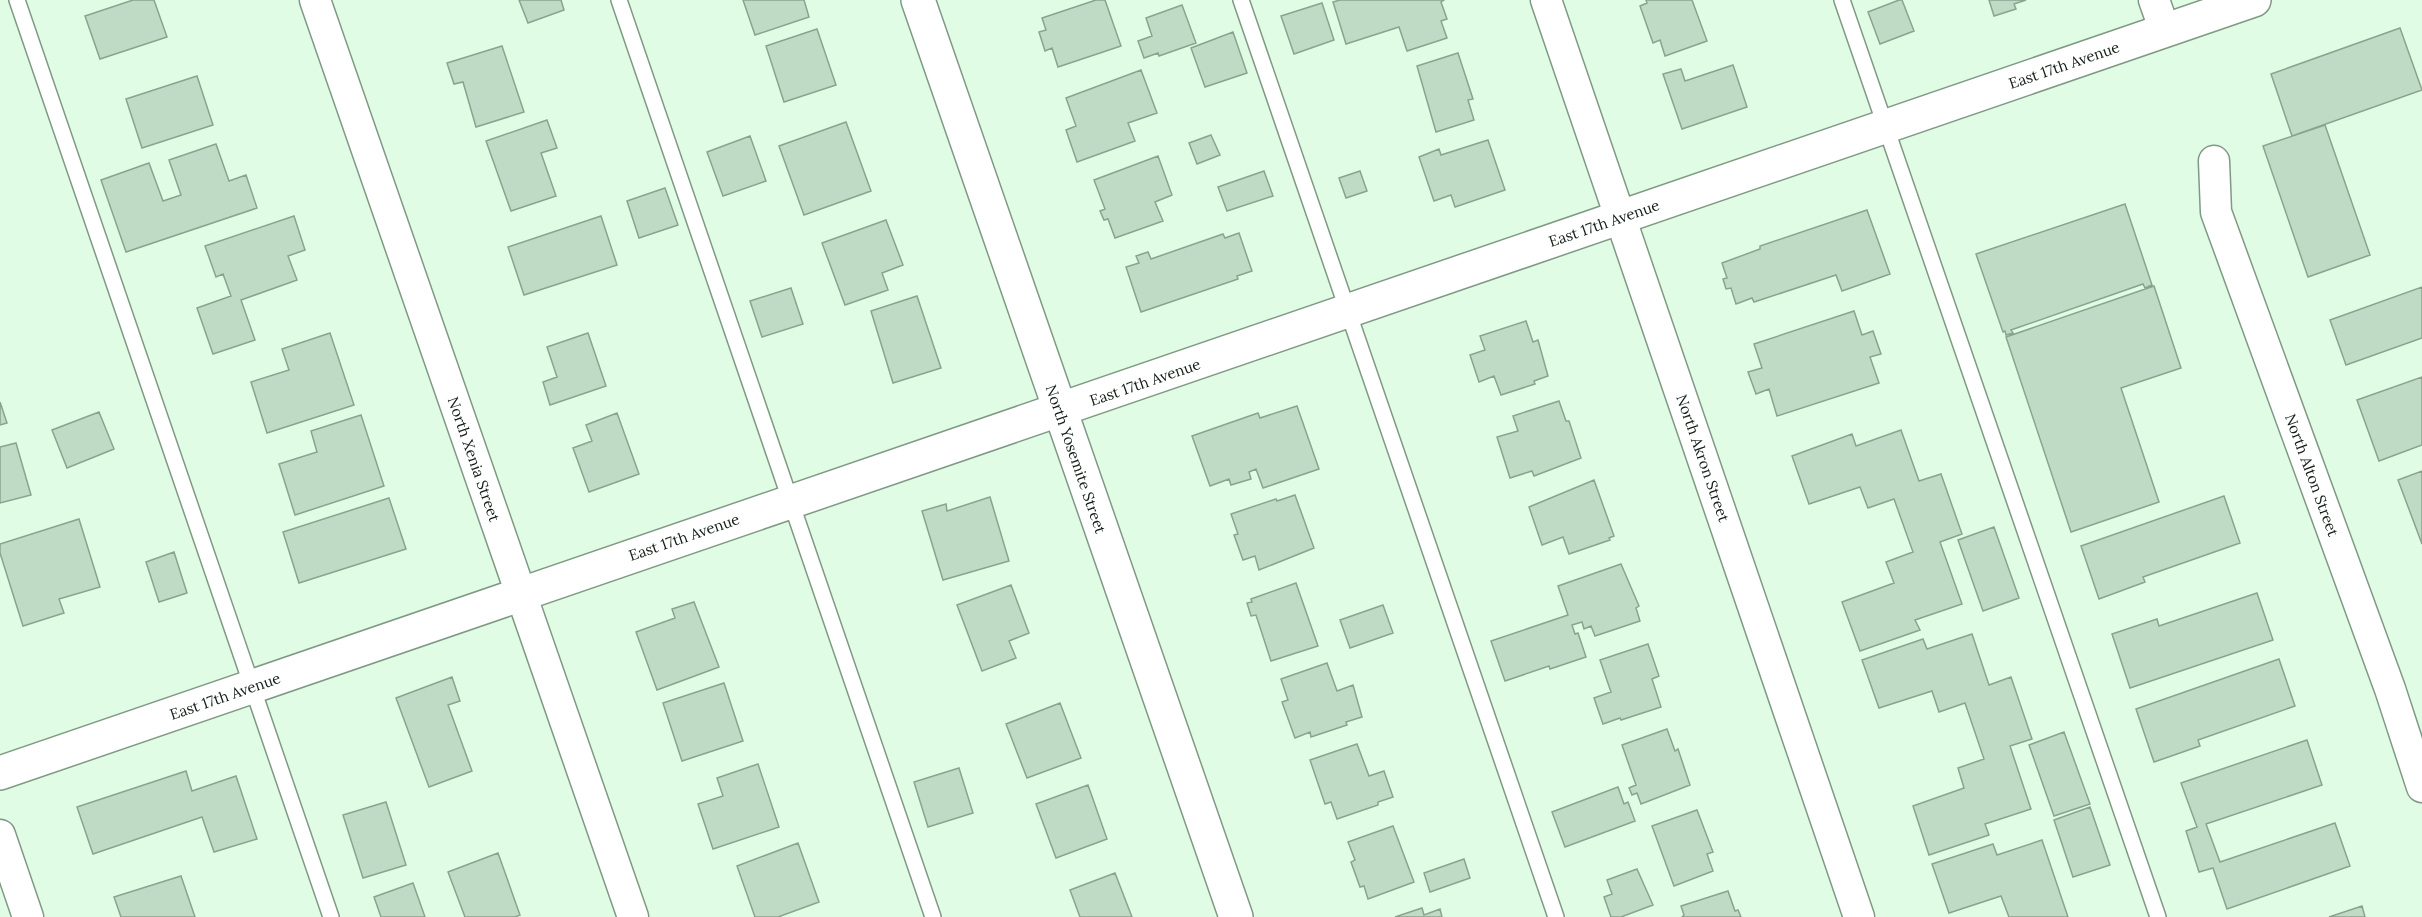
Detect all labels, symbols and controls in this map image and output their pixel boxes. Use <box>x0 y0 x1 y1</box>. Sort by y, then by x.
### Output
street label: East 17th Avenue <box>2006 37 2122 93</box>
street label: East 17th Avenue <box>1546 195 1662 251</box>
street label: East 17th Avenue <box>1087 354 1203 410</box>
street label: North Yosemite Street <box>1042 382 1110 536</box>
street label: North Akron Street <box>1672 392 1734 524</box>
street label: North Xenia Street <box>444 394 504 524</box>
street label: North Alton Street <box>2281 411 2343 539</box>
street label: East 17th Avenue <box>626 509 742 565</box>
street label: East 17th Avenue <box>167 668 283 724</box>

